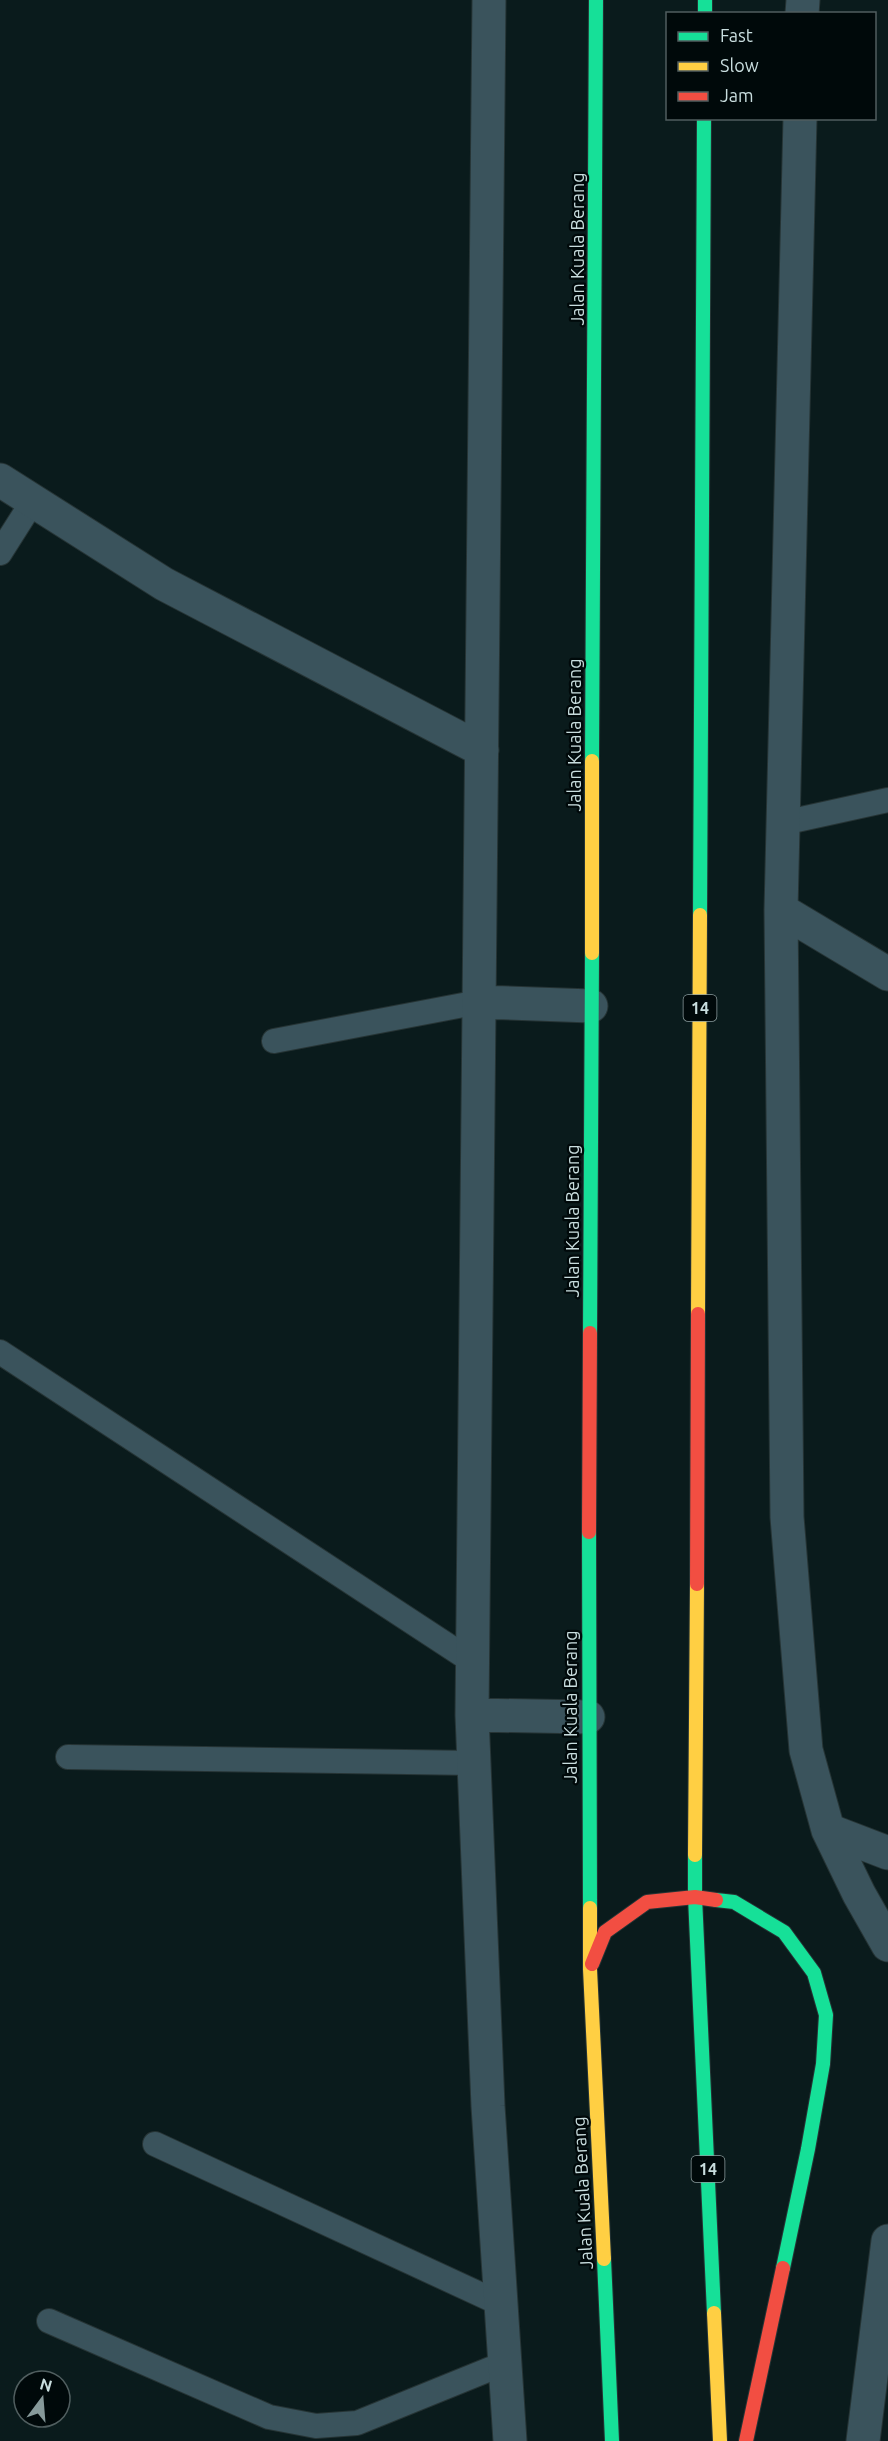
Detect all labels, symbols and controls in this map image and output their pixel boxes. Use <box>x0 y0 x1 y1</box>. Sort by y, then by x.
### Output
legend <box>666 12 876 120</box>
text: Fast <box>720 25 753 45</box>
text: Slow <box>720 55 759 75</box>
text: Jam <box>720 85 754 105</box>
street label: Jalan Kuala Berang <box>567 172 587 326</box>
street label: Jalan Kuala Berang <box>564 658 584 812</box>
road number: 14 <box>684 995 716 1021</box>
street label: Jalan Kuala Berang <box>562 1144 582 1298</box>
street label: Jalan Kuala Berang <box>560 1630 580 1784</box>
street label: Jalan Kuala Berang <box>568 2116 596 2270</box>
road number: 14 <box>692 2156 724 2182</box>
north arrow <box>12 2369 72 2429</box>
text: N <box>38 2374 54 2395</box>

